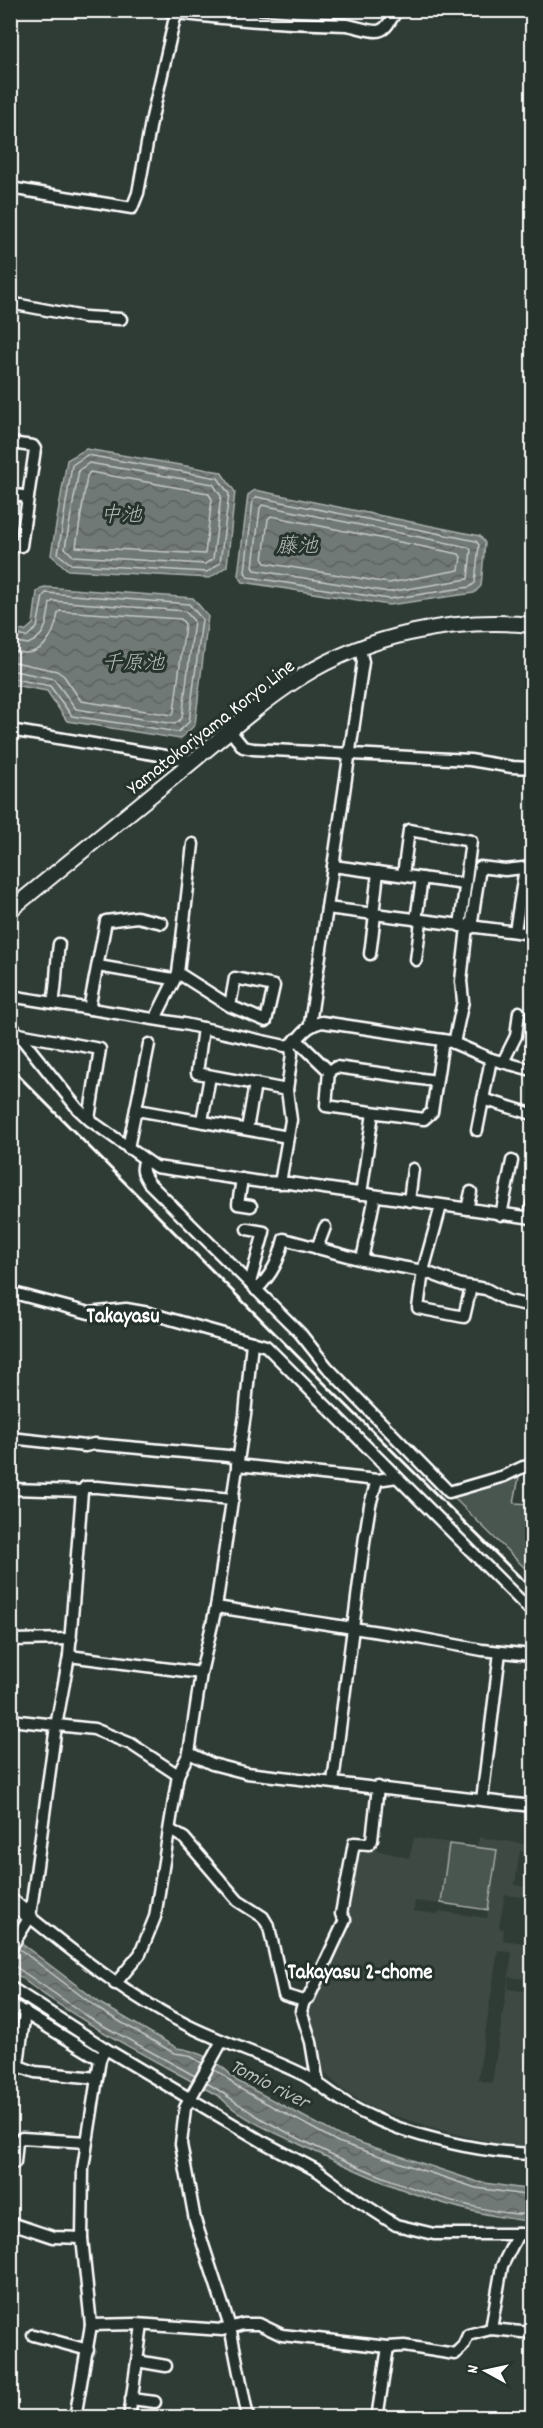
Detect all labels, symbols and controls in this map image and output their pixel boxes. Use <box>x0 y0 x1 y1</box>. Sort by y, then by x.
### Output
water label: 中池 <box>100 502 143 532</box>
water label: 藤池 <box>276 533 319 563</box>
water label: 千原池 <box>102 650 165 680</box>
street label: Yamatokoriyama Koryo Line <box>122 654 302 803</box>
district label: Takayasu <box>87 1303 159 1333</box>
district label: Takayasu 2-chome <box>287 1959 433 1989</box>
water label: Tomio river <box>224 2053 316 2119</box>
north arrow <box>456 2341 516 2401</box>
text: N <box>462 2364 486 2375</box>

